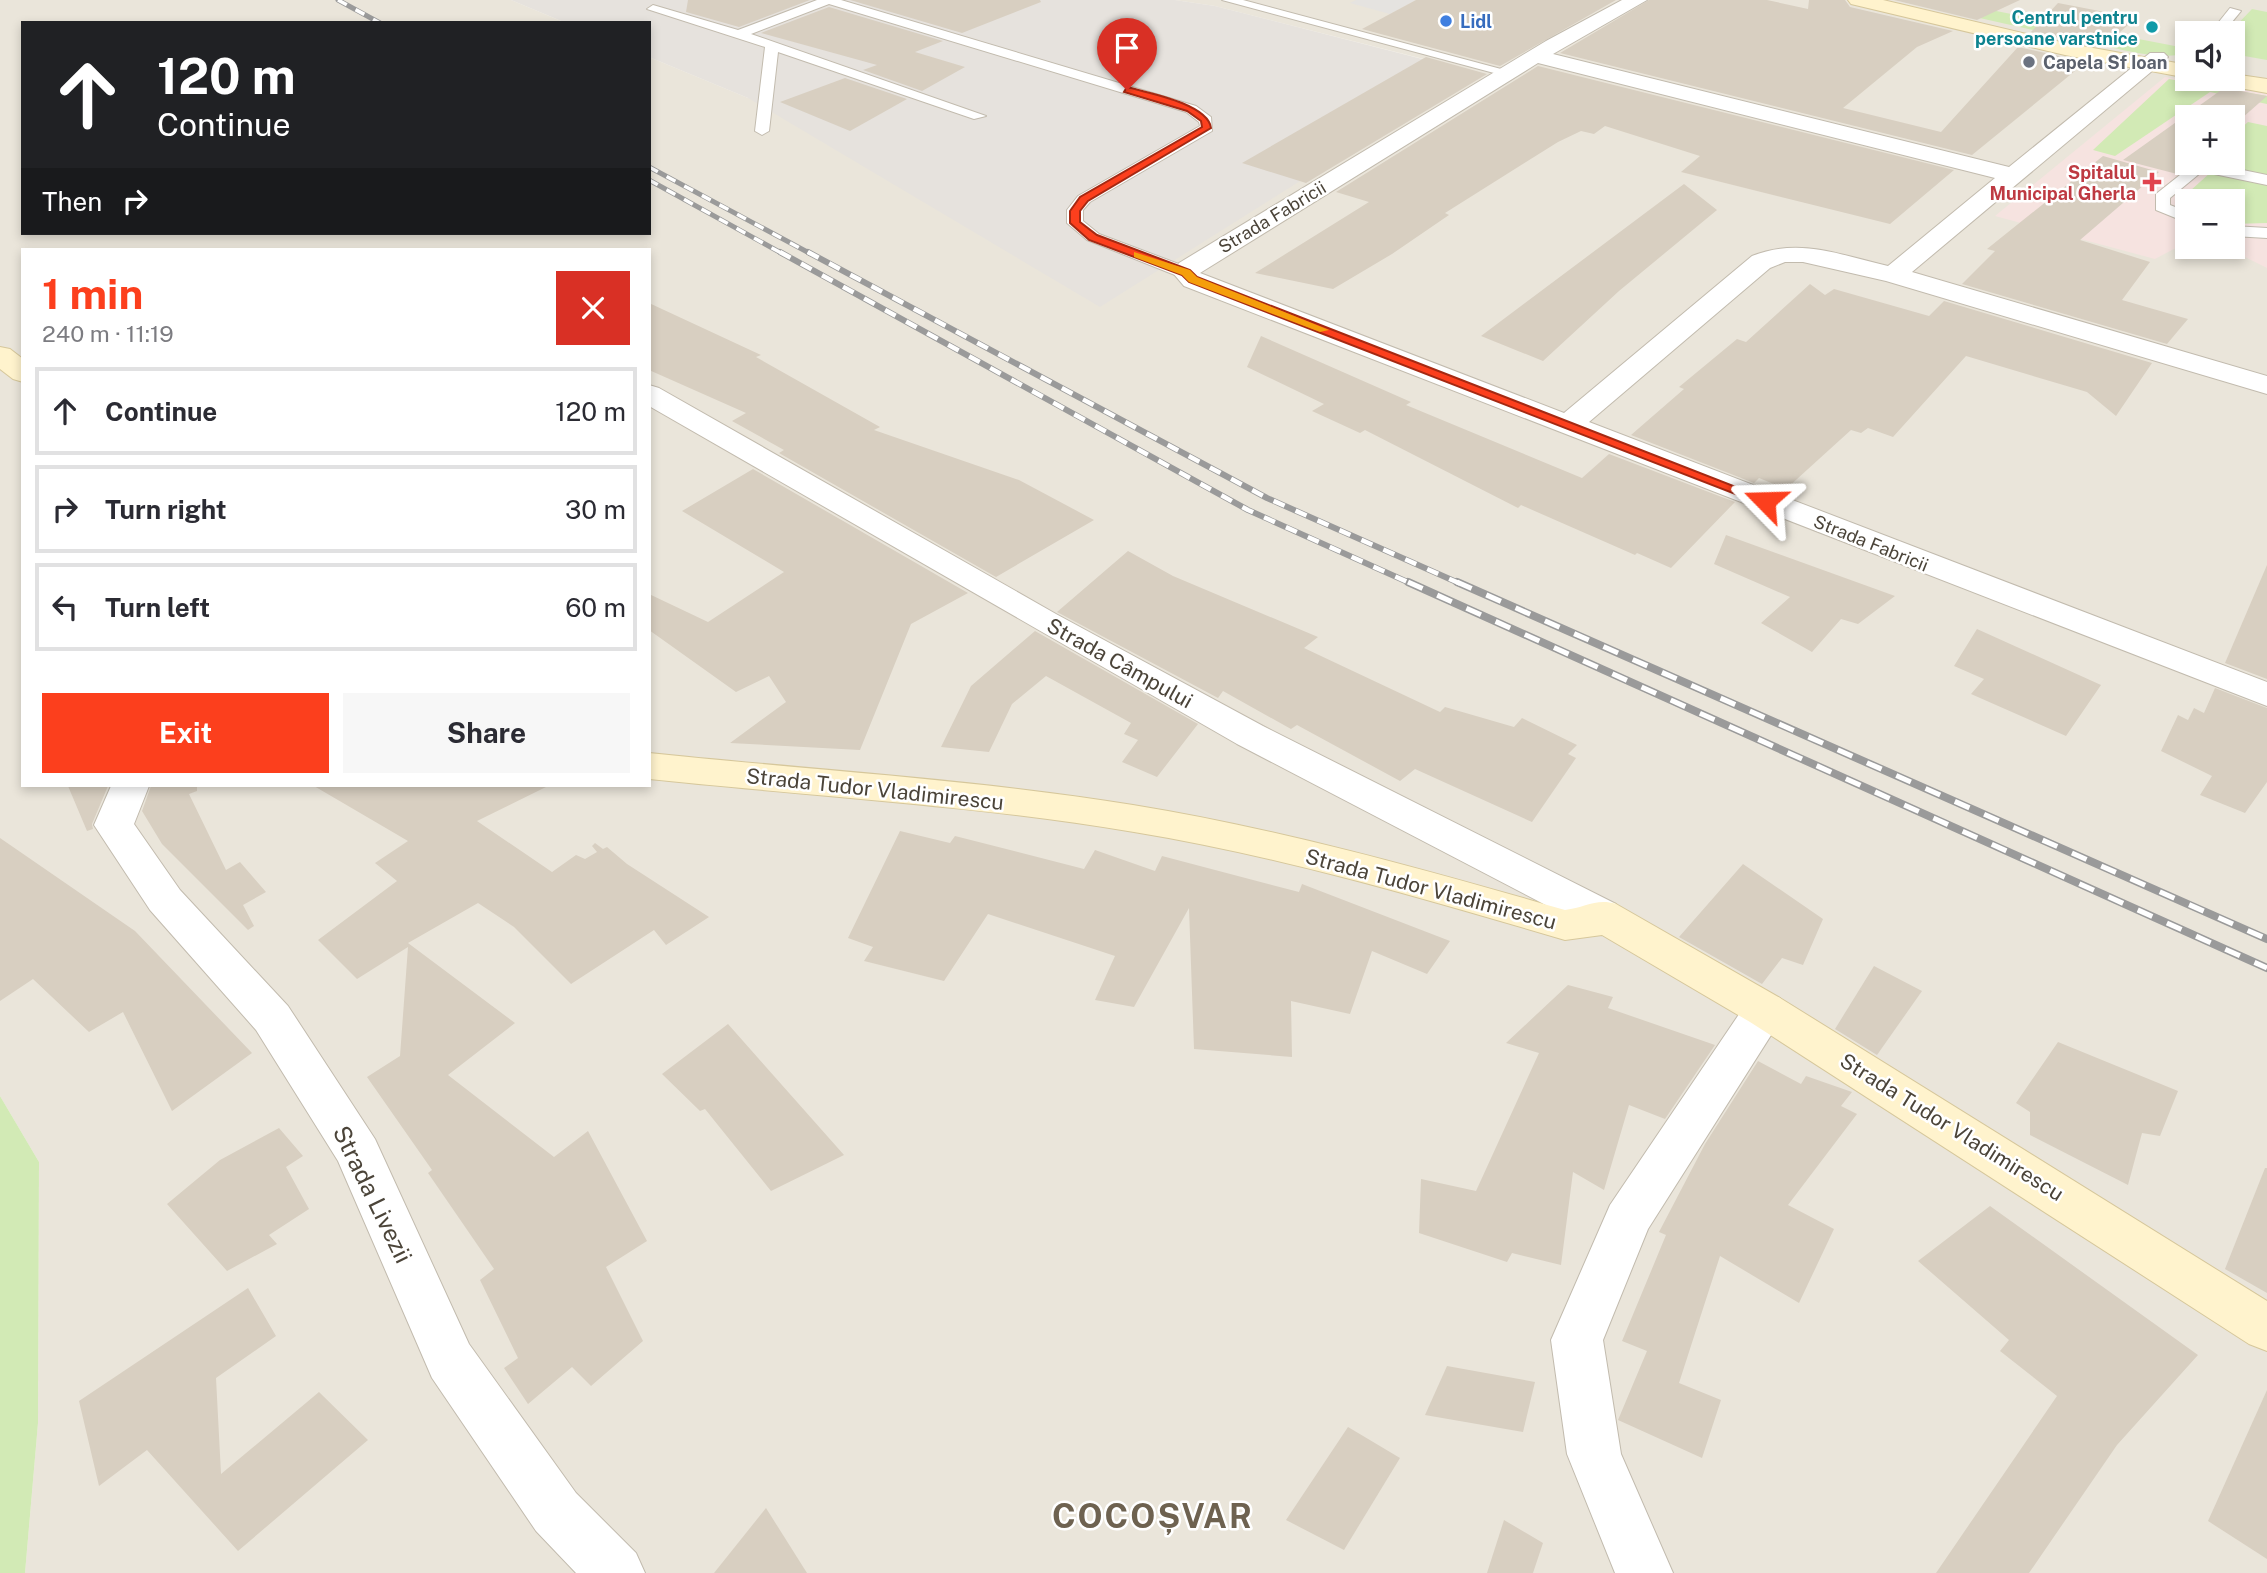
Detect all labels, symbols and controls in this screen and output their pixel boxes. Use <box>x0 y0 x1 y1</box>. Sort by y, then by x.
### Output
place label: Centrul pentru persoane varstnice <box>1975 7 2138 49</box>
place label: Lidl <box>1460 11 1492 32</box>
marker: Lidl <box>1438 13 1454 29</box>
pin <box>1097 18 1157 90</box>
marker: Centrul pentru persoane varstnice <box>2144 19 2160 35</box>
map controls <box>2175 21 2245 259</box>
button: sound <box>2175 21 2245 91</box>
icon: arrive <box>1108 29 1146 67</box>
text: 120 m <box>157 47 296 105</box>
icon: ahead <box>42 49 133 140</box>
place label: Capela Sf Ioan <box>2043 52 2167 73</box>
marker: Capela Sf Ioan <box>2021 54 2037 70</box>
button: + <box>2175 105 2245 175</box>
text: Continue <box>157 106 291 143</box>
place label: Spitalul Municipal Gherla <box>1989 162 2136 204</box>
marker: Spitalul Municipal Gherla <box>2142 172 2162 192</box>
street label: Strada Fabricii <box>1214 177 1330 257</box>
icon: right <box>116 182 154 220</box>
text: Then <box>42 186 102 217</box>
button: − <box>2175 189 2245 259</box>
text: 1 min <box>42 269 143 318</box>
button: close <box>556 271 630 345</box>
text: 240 m · 11:19 <box>42 320 174 347</box>
icon: ahead <box>46 392 84 430</box>
text: Continue <box>105 396 217 427</box>
text: 120 m <box>555 396 626 427</box>
position arrow <box>1728 464 1802 538</box>
icon: right <box>46 490 84 528</box>
text: Turn right <box>105 494 227 525</box>
text: 30 m <box>565 494 626 525</box>
street label: Strada Fabricii <box>1811 510 1931 576</box>
icon: left <box>46 588 84 626</box>
text: Turn left <box>105 592 210 623</box>
text: 60 m <box>565 592 626 623</box>
street label: Strada Câmpului <box>1043 613 1197 713</box>
button: Exit <box>42 693 329 773</box>
button: Share <box>343 693 630 773</box>
street label: Strada Tudor Vladimirescu <box>745 763 1005 815</box>
street label: Strada Tudor Vladimirescu <box>1303 843 1559 935</box>
street label: Strada Tudor Vladimirescu <box>1836 1048 2068 1206</box>
street label: Strada Livezii <box>328 1121 418 1267</box>
district label: COCOȘVAR <box>1052 1497 1254 1535</box>

